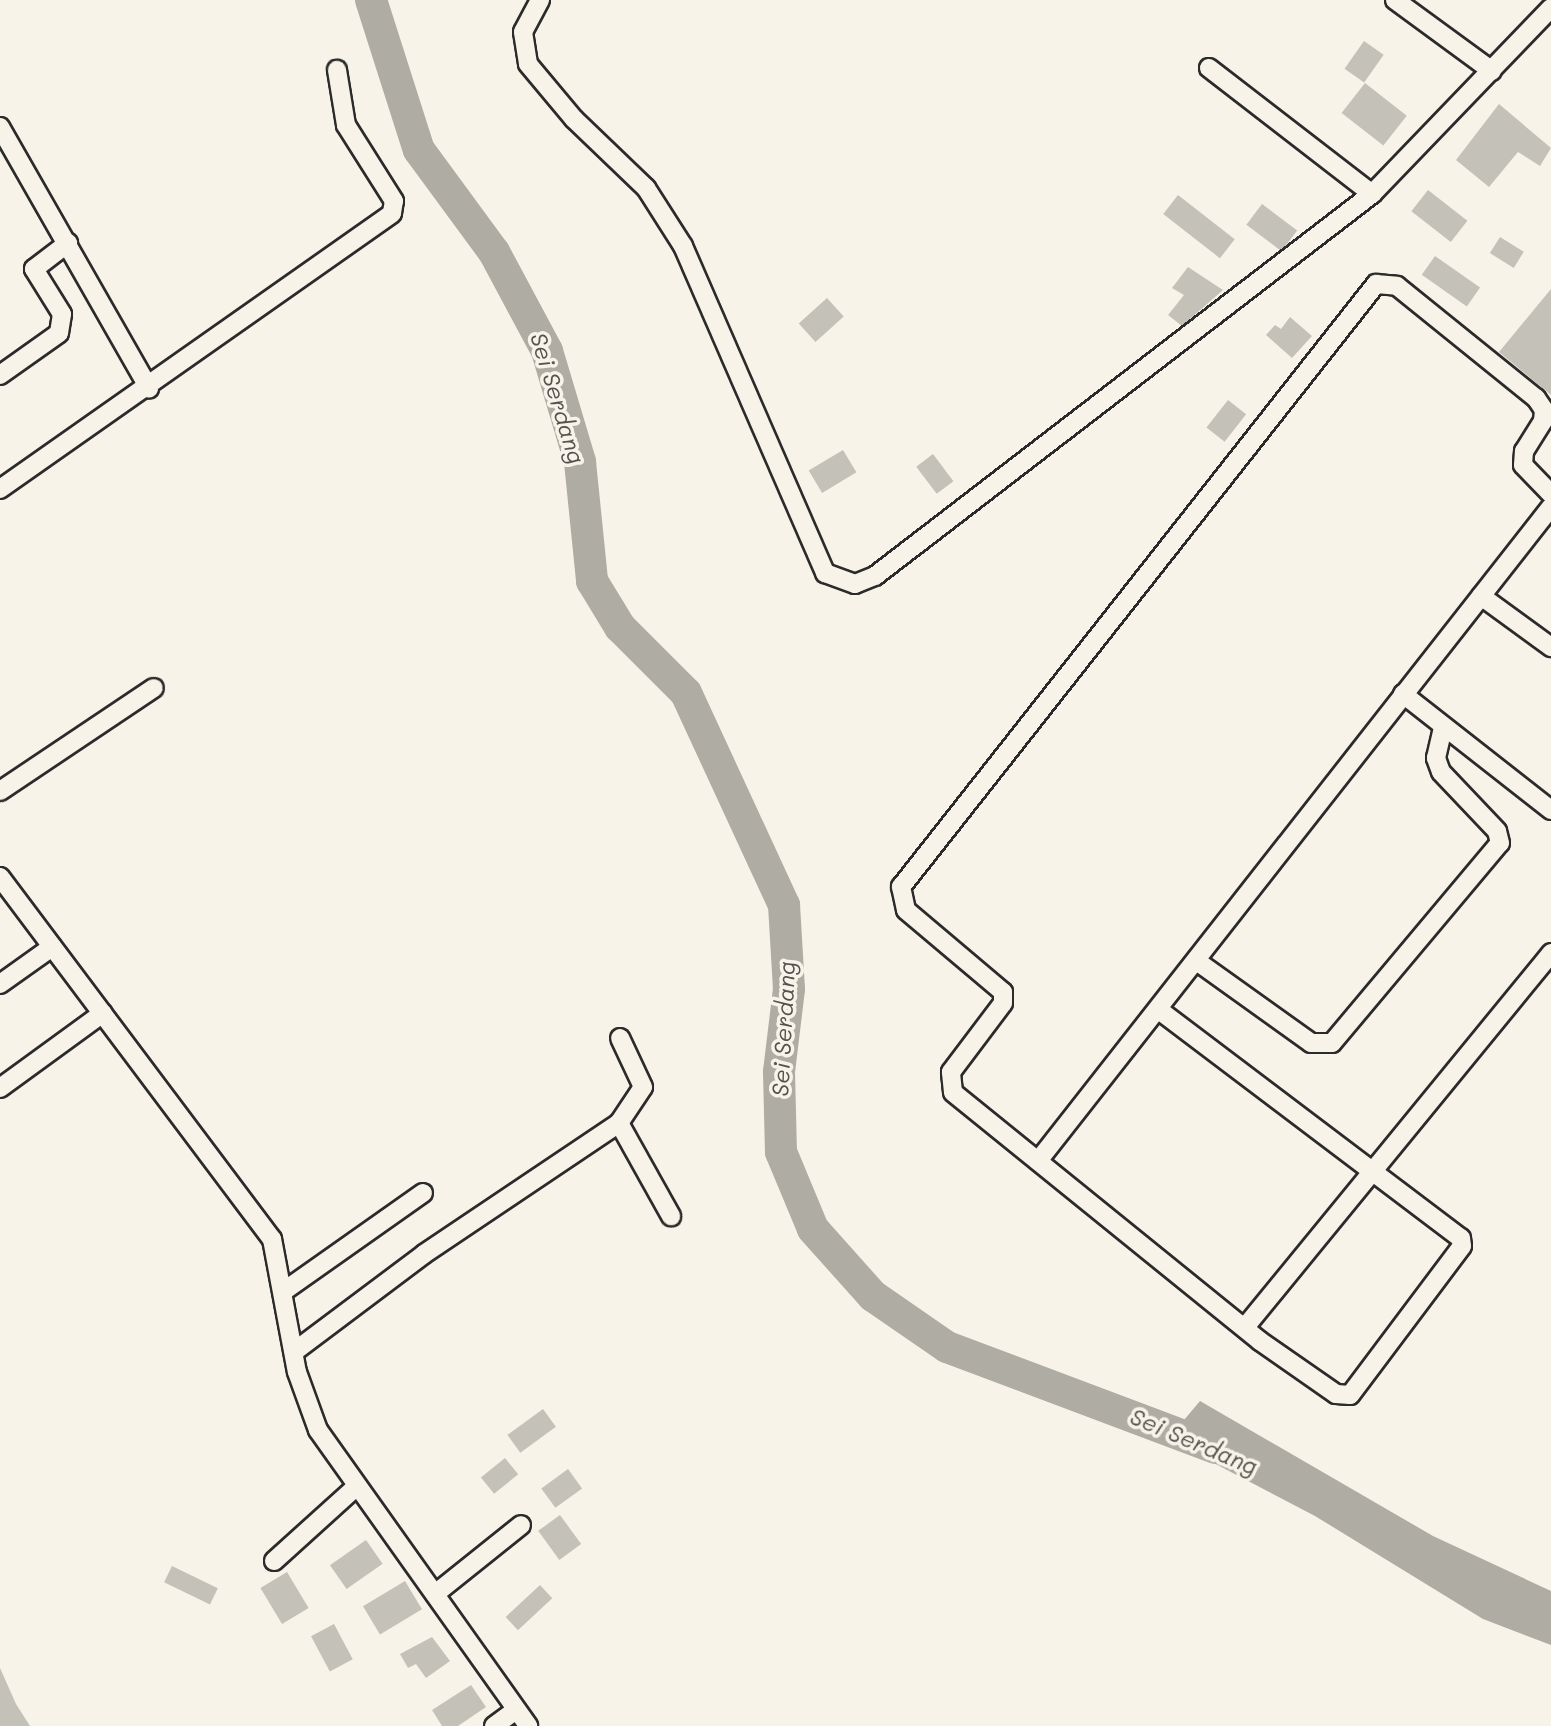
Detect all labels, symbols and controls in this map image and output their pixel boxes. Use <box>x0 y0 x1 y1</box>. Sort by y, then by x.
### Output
water label: Sei Serdang <box>525 329 591 467</box>
water label: Sei Serdang <box>766 961 800 1097</box>
water label: Sei Serdang <box>1126 1402 1262 1480</box>

